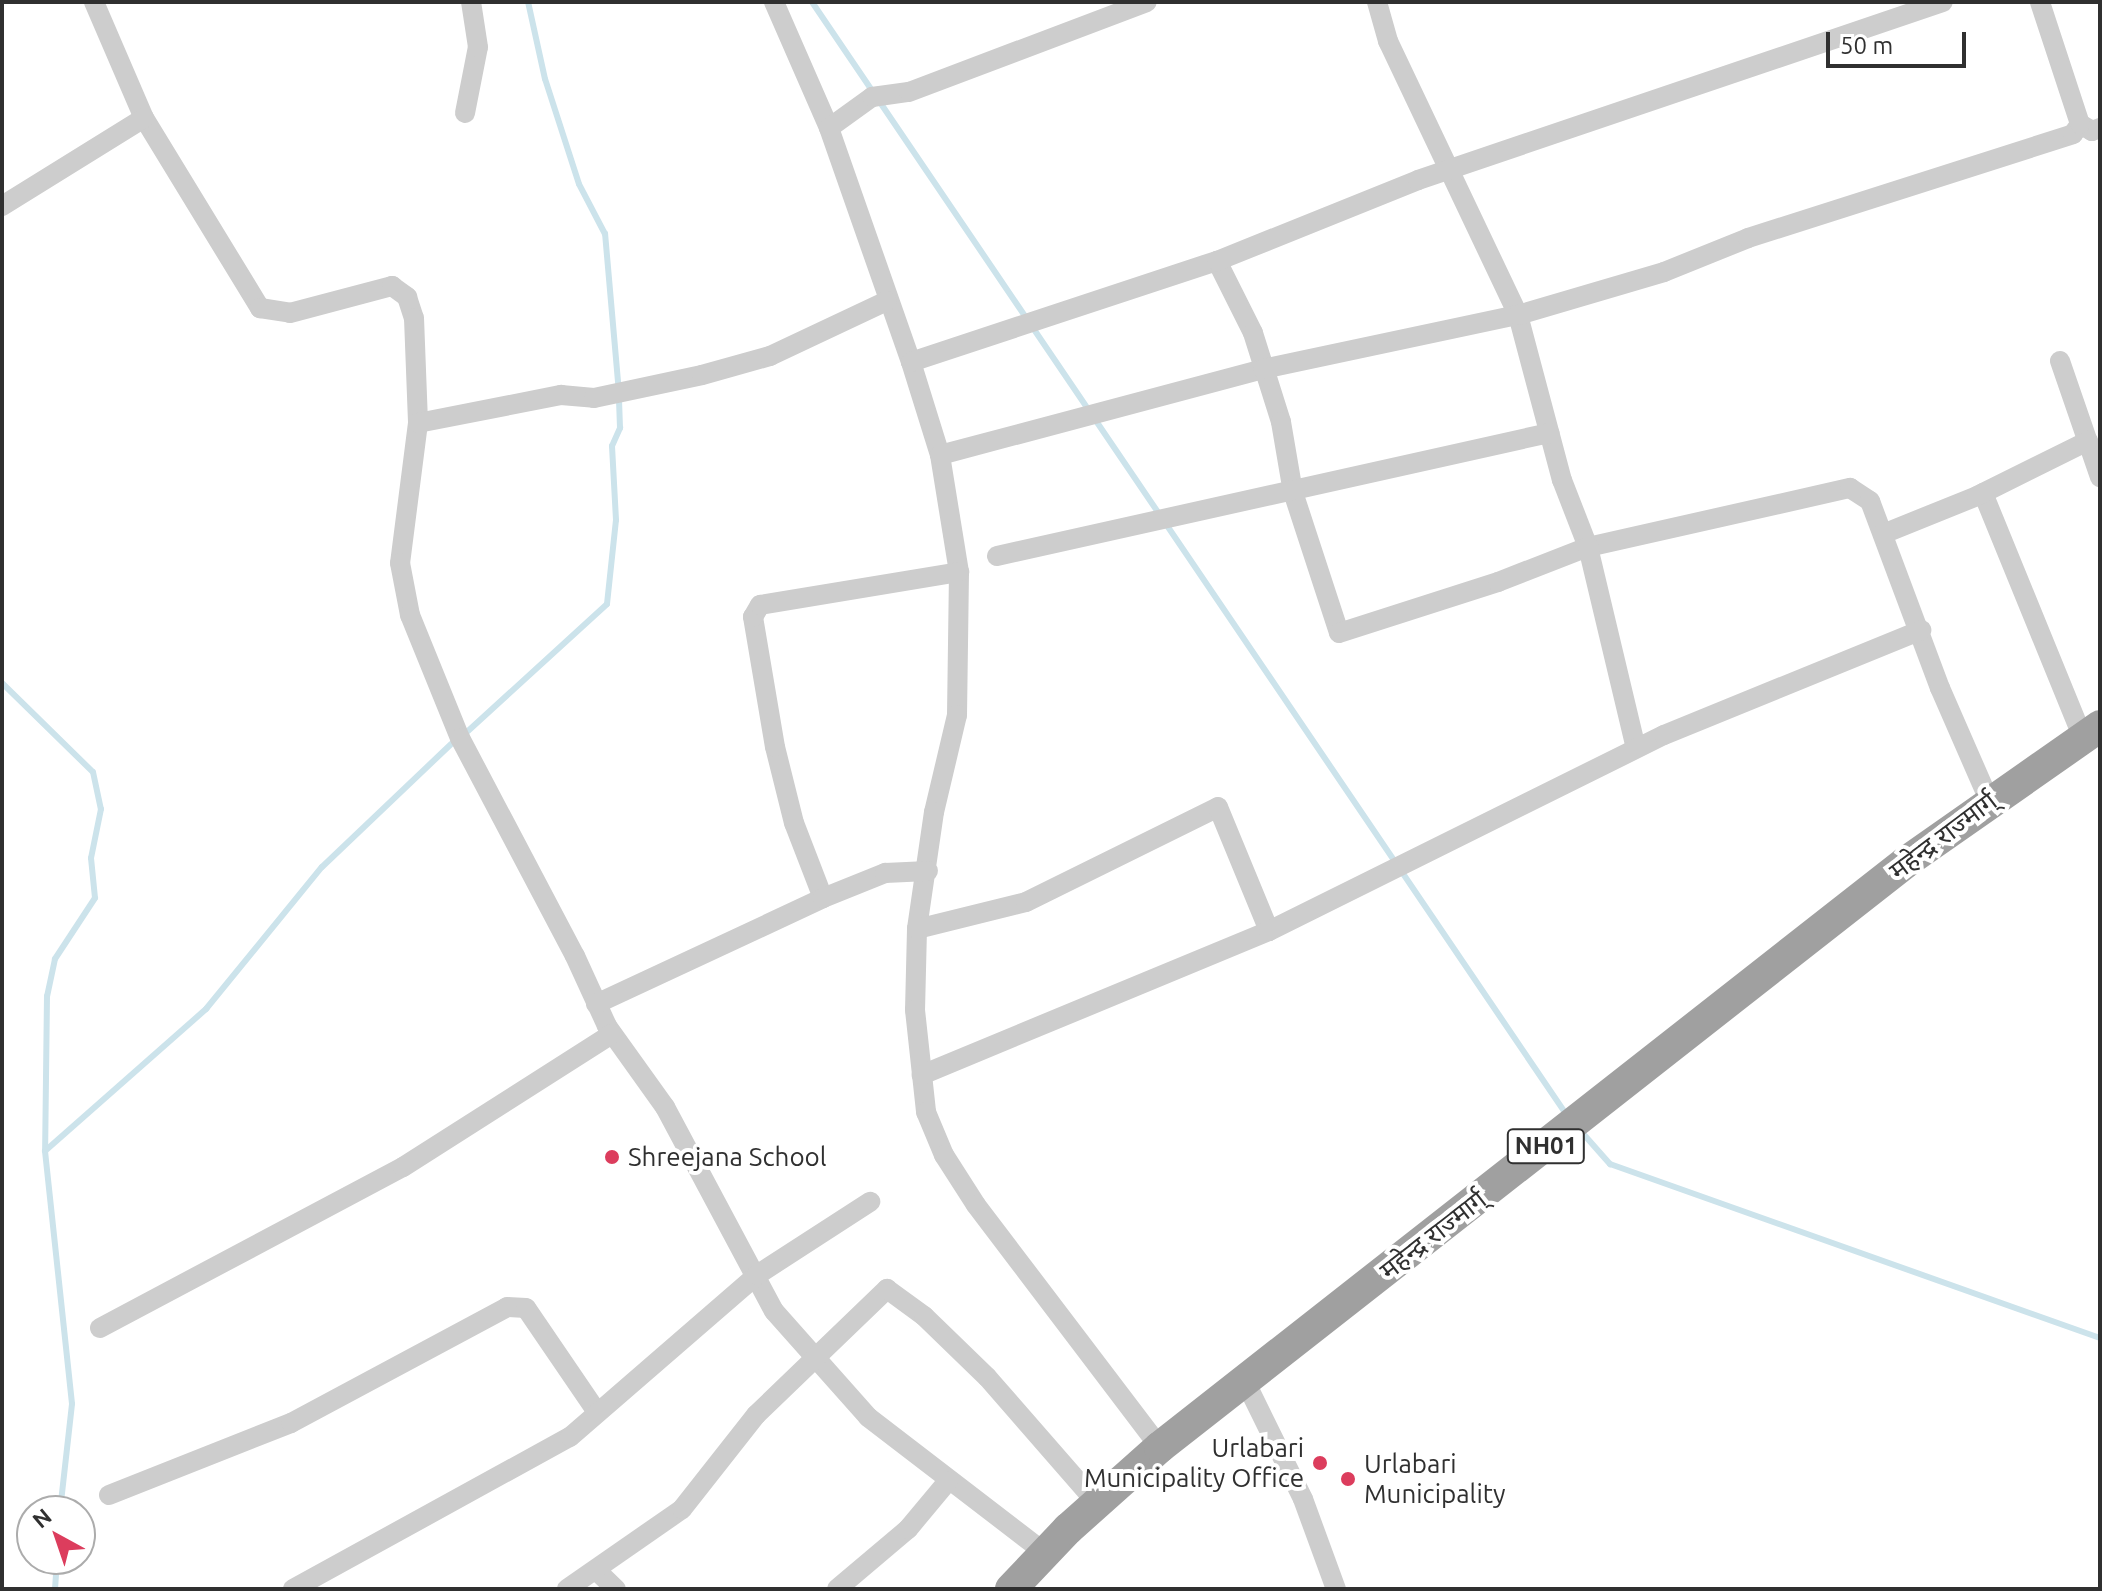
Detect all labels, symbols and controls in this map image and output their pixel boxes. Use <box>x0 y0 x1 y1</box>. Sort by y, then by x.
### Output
scale bar <box>1830 16 1970 66</box>
text: 50 m <box>1840 32 1893 59</box>
street label: महेन्द्र राज्मार्ग् <box>1883 786 2003 886</box>
road number: NH01 <box>1506 1126 1586 1166</box>
place label: Shreejana School <box>628 1141 827 1173</box>
marker: Shreejana School <box>603 1148 621 1166</box>
street label: महेन्द्र राज्मार्ग् <box>1374 1184 1492 1286</box>
place label: Urlabari Municipality Office <box>1084 1432 1304 1494</box>
place label: Urlabari Municipality <box>1364 1448 1505 1510</box>
marker: Urlabari Municipality Office <box>1311 1454 1329 1472</box>
marker: Urlabari Municipality <box>1339 1470 1357 1488</box>
north arrow <box>16 1495 96 1575</box>
text: N <box>27 1503 56 1533</box>

